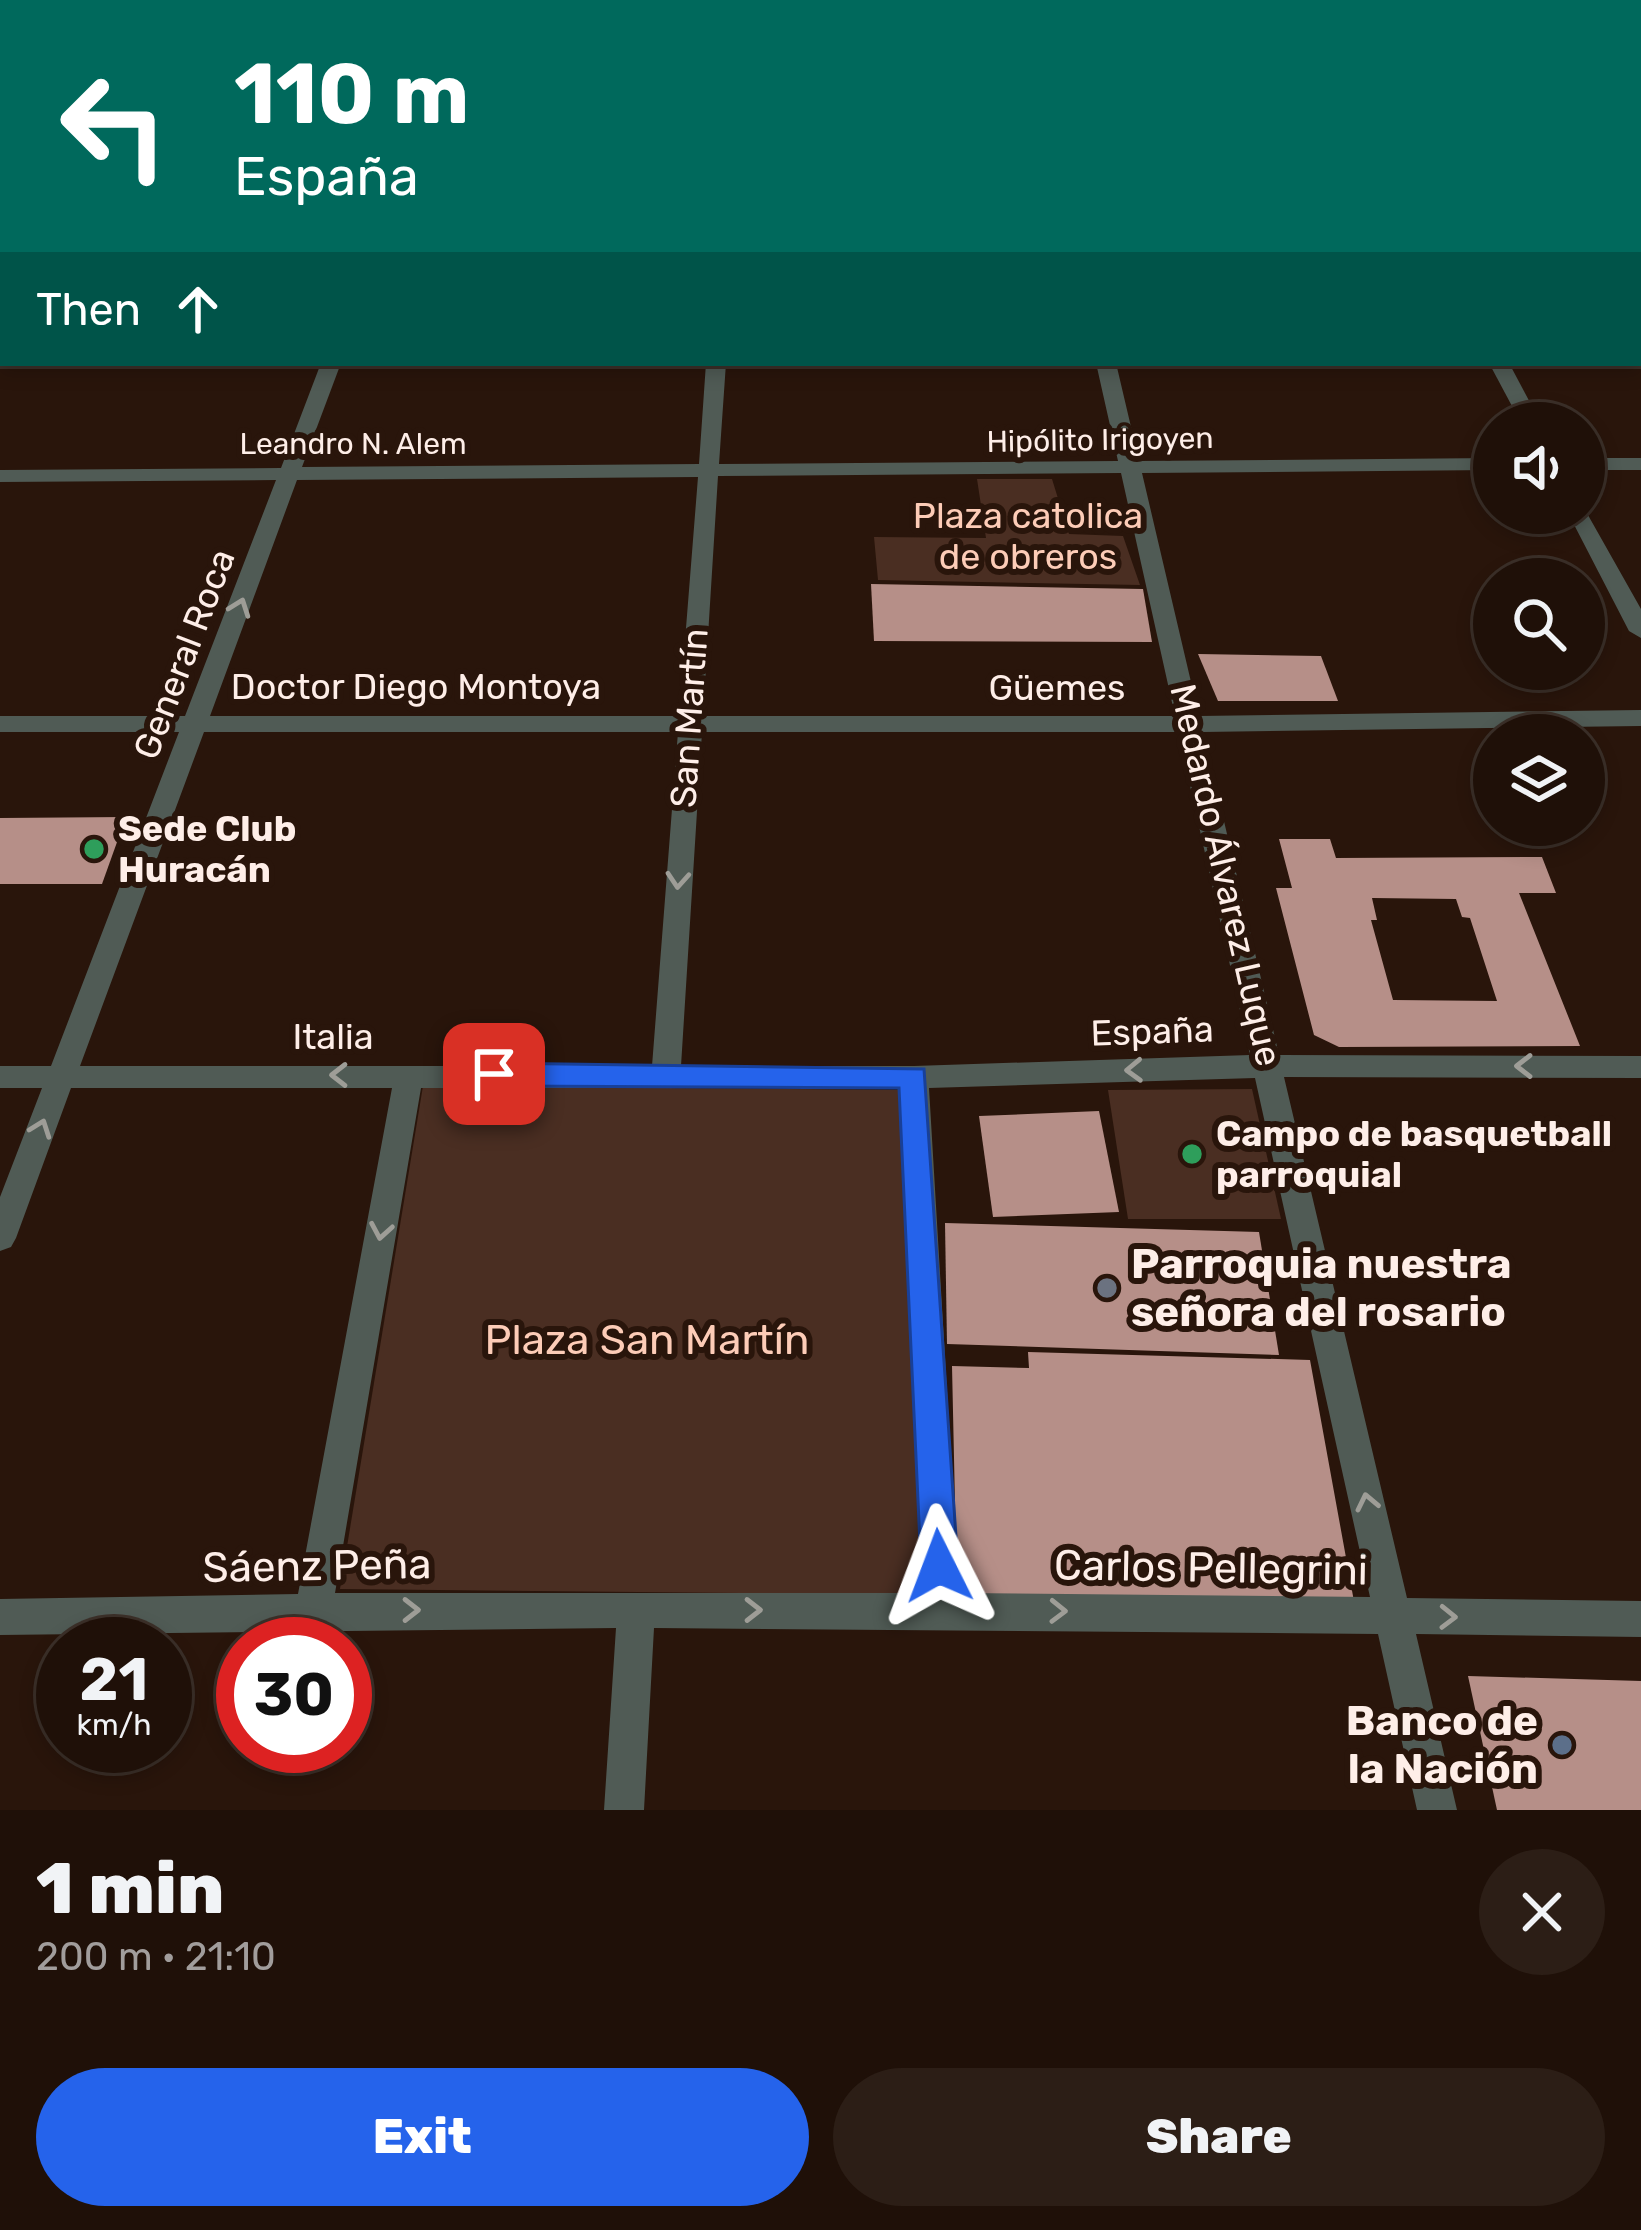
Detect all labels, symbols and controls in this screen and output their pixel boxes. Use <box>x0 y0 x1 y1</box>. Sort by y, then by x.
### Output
text: 110 m <box>234 44 469 144</box>
icon: left <box>36 48 192 204</box>
text: España <box>234 145 419 209</box>
icon: ahead <box>165 276 231 342</box>
text: Then <box>36 283 141 336</box>
map controls <box>1473 402 1605 846</box>
button: sound <box>1473 402 1605 534</box>
street label: Hipólito Irigoyen <box>986 420 1214 460</box>
street label: Leandro N. Alem <box>239 426 467 462</box>
park label: Plaza catolica de obreros <box>913 494 1143 578</box>
street label: General Roca <box>124 543 244 765</box>
button: search <box>1473 558 1605 690</box>
one-way arrow <box>225 598 250 619</box>
street label: San Martín <box>661 627 717 809</box>
street label: Doctor Diego Montoya <box>231 665 601 708</box>
street label: Güemes <box>989 666 1125 709</box>
street label: Medardo Álvarez Luque <box>1161 680 1291 1070</box>
button: layers <box>1473 714 1605 846</box>
place label: Sede Club Huracán <box>118 807 296 891</box>
marker: Sede Club Huracán <box>81 836 107 862</box>
one-way arrow <box>666 871 692 890</box>
street label: España <box>1090 1007 1214 1055</box>
street label: Italia <box>292 1015 374 1058</box>
pin <box>443 1023 545 1125</box>
icon: arrive <box>461 1041 527 1107</box>
one-way arrow <box>1514 1053 1532 1079</box>
one-way arrow <box>1124 1057 1143 1083</box>
one-way arrow <box>329 1062 347 1088</box>
place label: Campo de basquetball parroquial <box>1216 1112 1612 1196</box>
one-way arrow <box>27 1119 51 1140</box>
marker: Campo de basquetball parroquial <box>1179 1141 1205 1167</box>
one-way arrow <box>369 1221 395 1241</box>
place label: Parroquia nuestra señora del rosario <box>1131 1239 1512 1337</box>
marker: Parroquia nuestra señora del rosario <box>1094 1275 1120 1301</box>
park label: Plaza San Martín <box>485 1315 809 1365</box>
one-way arrow <box>1355 1492 1380 1512</box>
position arrow <box>876 1503 1002 1629</box>
street label: Sáenz Peña <box>202 1539 432 1593</box>
street label: Carlos Pellegrini <box>1054 1540 1368 1596</box>
one-way arrow <box>403 1597 421 1623</box>
one-way arrow <box>745 1597 763 1623</box>
one-way arrow <box>1049 1597 1068 1623</box>
one-way arrow <box>1440 1604 1458 1630</box>
speed limit sign: 30 <box>216 1617 372 1773</box>
text: 21 <box>80 1644 148 1715</box>
place label: Banco de la Nación <box>1346 1696 1538 1794</box>
text: km/h <box>77 1707 151 1743</box>
marker: Banco de la Nación <box>1549 1732 1575 1758</box>
text: 1 min <box>36 1846 224 1931</box>
button: close <box>1479 1849 1605 1975</box>
text: 200 m · 21:10 <box>36 1934 276 1980</box>
button: Exit <box>36 2068 809 2206</box>
button: Share <box>833 2068 1605 2206</box>

